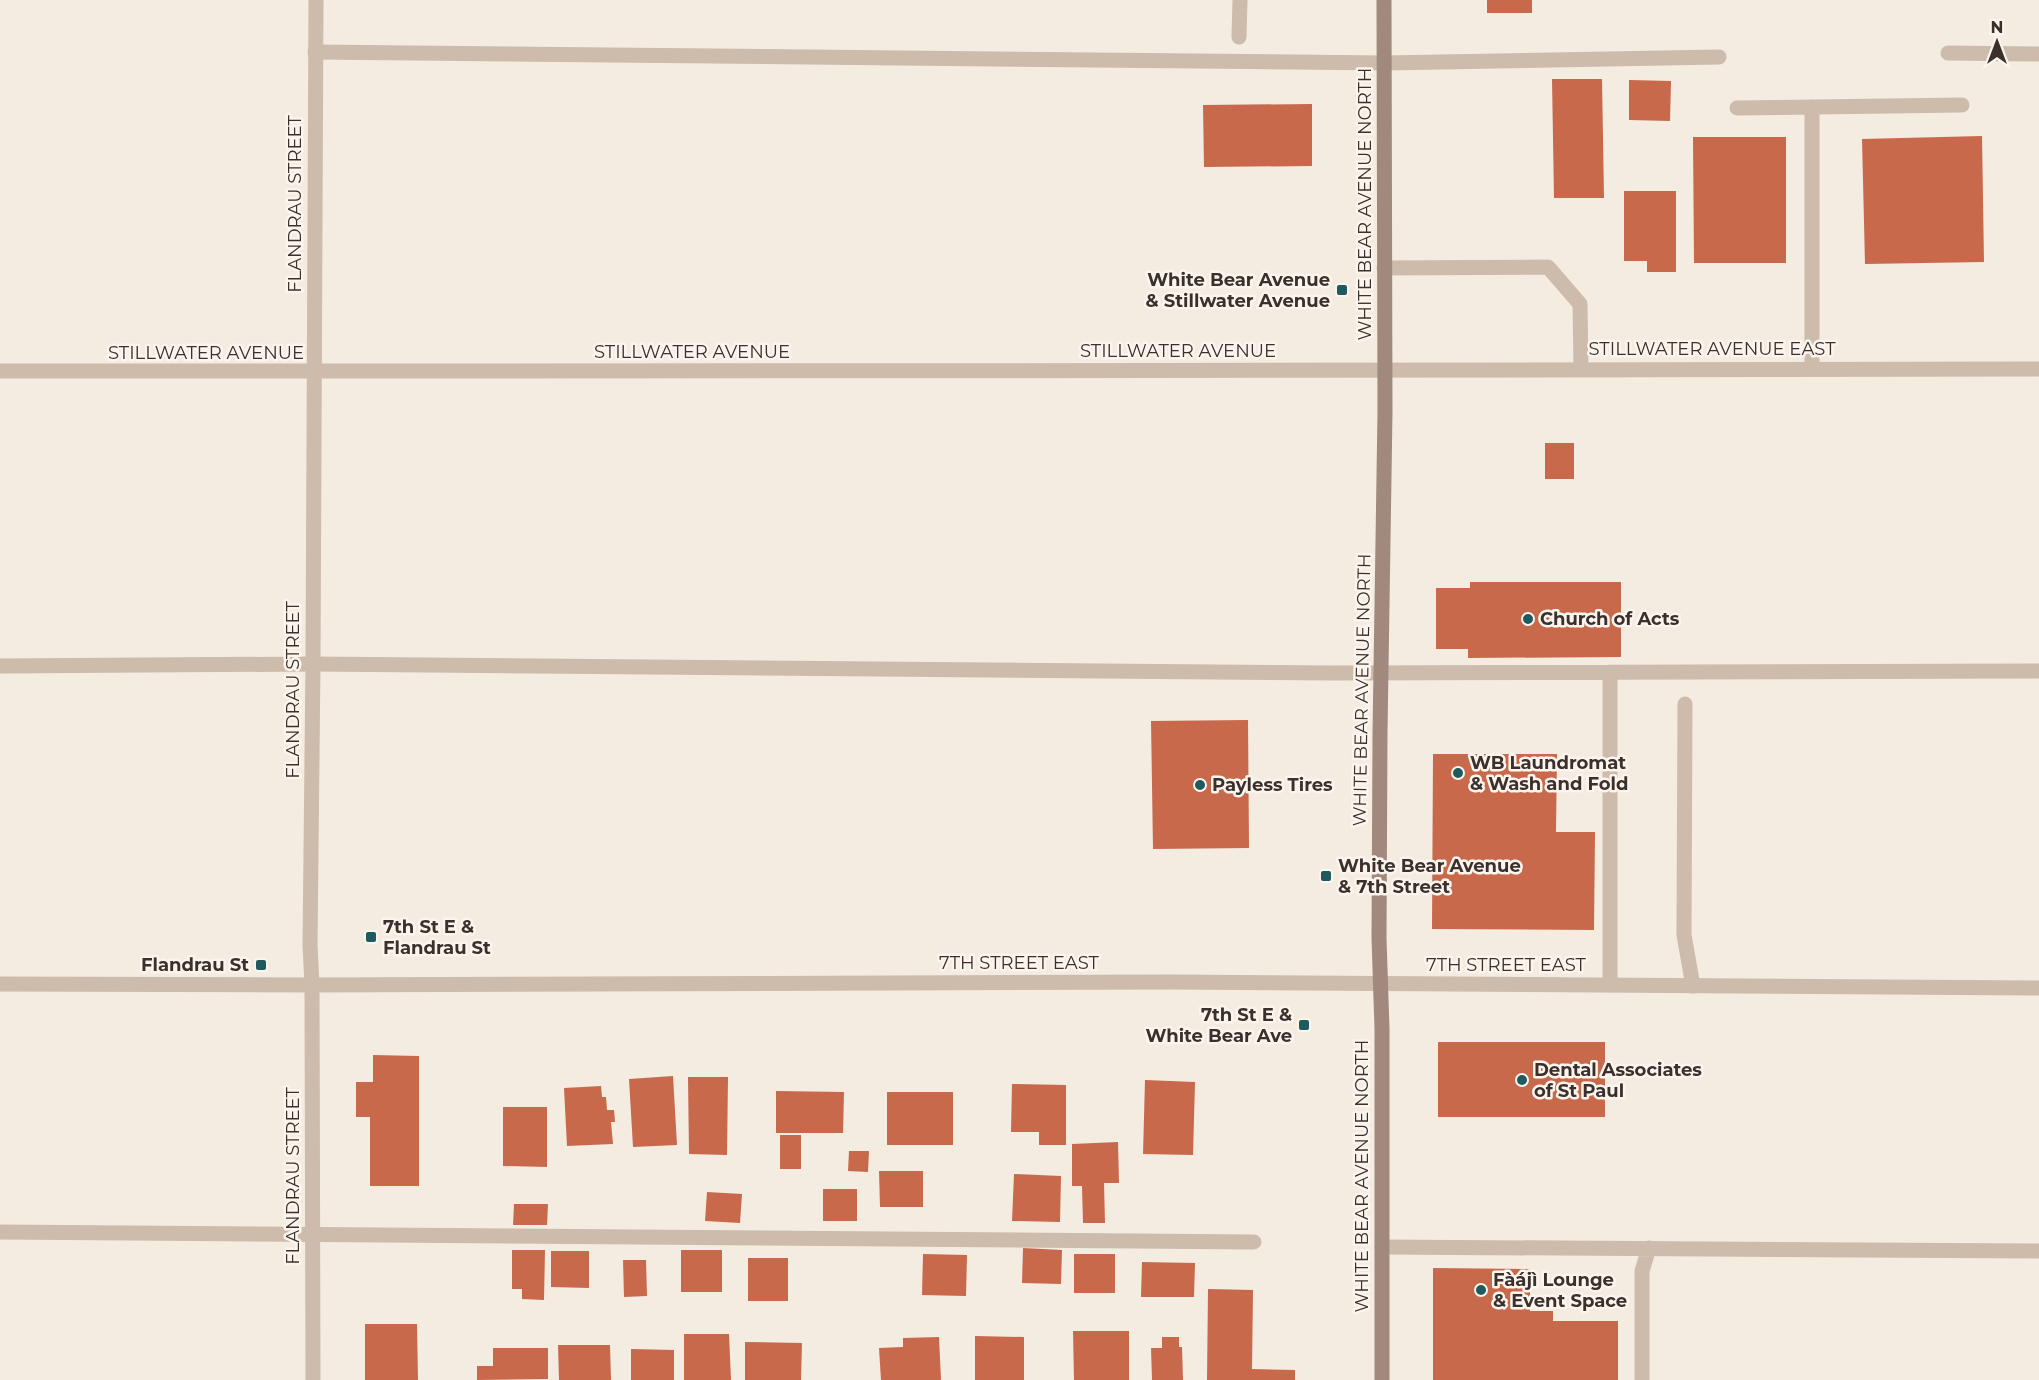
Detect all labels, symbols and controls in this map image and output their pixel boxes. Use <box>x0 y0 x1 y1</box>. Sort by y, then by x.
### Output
north arrow <box>1967 12 2027 72</box>
text: N <box>1991 18 2003 37</box>
street label: WHITE BEAR AVENUE NORTH <box>1354 68 1376 340</box>
street label: FLANDRAU STREET <box>284 114 306 293</box>
place label: White Bear Avenue & Stillwater Avenue <box>1146 269 1330 312</box>
marker: White Bear Avenue & Stillwater Avenue <box>1335 283 1349 297</box>
street label: STILLWATER AVENUE EAST <box>1588 338 1836 360</box>
street label: STILLWATER AVENUE <box>1080 340 1276 362</box>
street label: STILLWATER AVENUE <box>594 341 790 363</box>
street label: STILLWATER AVENUE <box>108 342 304 364</box>
street label: WHITE BEAR AVENUE NORTH <box>1349 553 1375 827</box>
street label: FLANDRAU STREET <box>282 600 304 779</box>
place label: Church of Acts <box>1540 608 1680 630</box>
marker: Church of Acts <box>1521 612 1535 626</box>
place label: WB Laundromat & Wash and Fold <box>1470 752 1628 795</box>
marker: WB Laundromat & Wash and Fold <box>1451 766 1465 780</box>
place label: Payless Tires <box>1212 774 1333 796</box>
marker: Payless Tires <box>1193 778 1207 792</box>
place label: White Bear Avenue & 7th Street <box>1338 855 1521 898</box>
marker: White Bear Avenue & 7th Street <box>1319 869 1333 883</box>
place label: 7th St E & Flandrau St <box>383 916 491 959</box>
marker: 7th St E & Flandrau St <box>364 930 378 944</box>
street label: 7TH STREET EAST <box>939 952 1100 974</box>
place label: Flandrau St <box>141 954 249 976</box>
street label: 7TH STREET EAST <box>1426 954 1587 976</box>
marker: Flandrau St <box>254 958 268 972</box>
place label: 7th St E & White Bear Ave <box>1145 1004 1292 1047</box>
marker: 7th St E & White Bear Ave <box>1297 1018 1311 1032</box>
street label: WHITE BEAR AVENUE NORTH <box>1351 1040 1373 1312</box>
place label: Dental Associates of St Paul <box>1534 1059 1702 1102</box>
marker: Dental Associates of St Paul <box>1515 1073 1529 1087</box>
street label: FLANDRAU STREET <box>282 1086 304 1265</box>
place label: Fàájì Lounge & Event Space <box>1493 1269 1627 1312</box>
marker: Fàájì Lounge & Event Space <box>1474 1283 1488 1297</box>

